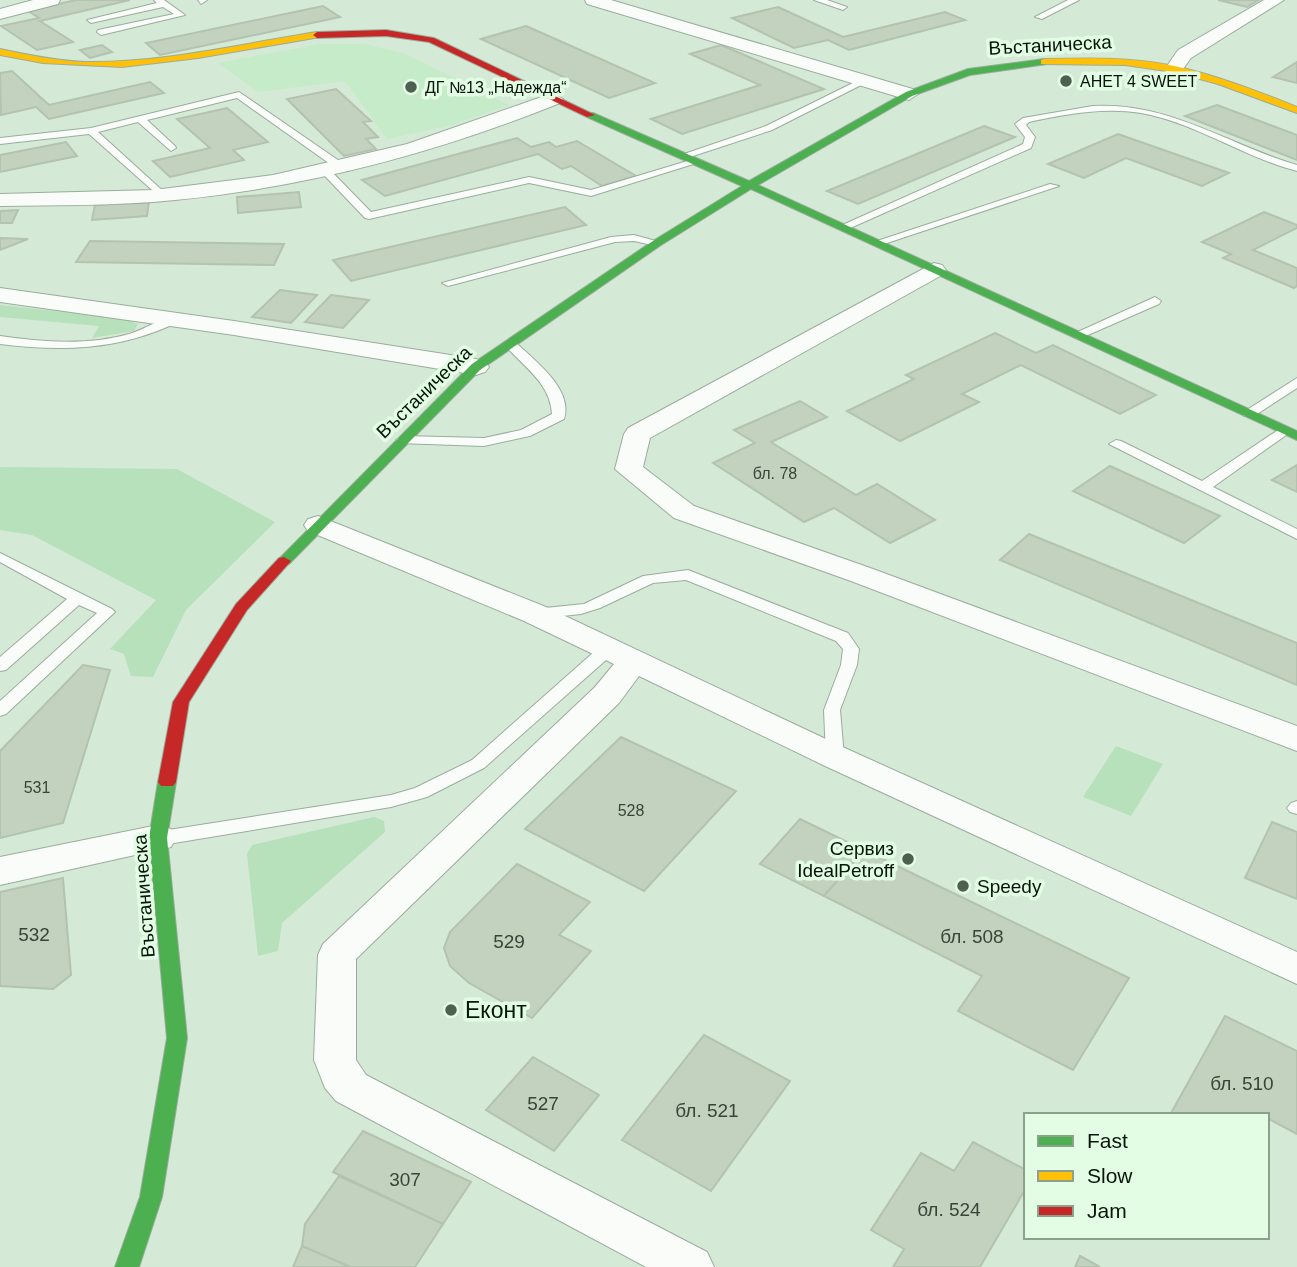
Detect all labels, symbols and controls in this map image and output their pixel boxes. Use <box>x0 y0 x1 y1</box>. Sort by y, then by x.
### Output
street label: Въстаническа <box>988 31 1113 59</box>
marker: АНЕТ 4 SWEET <box>1058 73 1074 89</box>
place label: АНЕТ 4 SWEET <box>1080 73 1198 90</box>
marker: ДГ №13 „Надежда“ <box>403 79 419 95</box>
place label: ДГ №13 „Надежда“ <box>425 79 566 96</box>
street label: Въстаническа <box>372 341 476 442</box>
house number: бл. 78 <box>753 465 797 482</box>
house number: 531 <box>24 779 50 796</box>
house number: 528 <box>618 802 644 819</box>
street label: Въстаническа <box>129 833 159 958</box>
place label: Сервиз IdealPetroff <box>797 838 895 881</box>
marker: Сервиз IdealPetroff <box>900 851 916 867</box>
place label: Speedy <box>977 876 1042 897</box>
marker: Speedy <box>955 878 971 894</box>
house number: 532 <box>18 924 50 945</box>
house number: бл. 508 <box>940 926 1004 947</box>
house number: 529 <box>493 931 525 952</box>
place label: Еконт <box>465 997 527 1023</box>
marker: Еконт <box>443 1002 459 1018</box>
house number: бл. 510 <box>1210 1073 1274 1094</box>
house number: 527 <box>527 1093 559 1114</box>
house number: бл. 521 <box>675 1100 739 1121</box>
legend <box>1024 1113 1269 1239</box>
text: Fast <box>1087 1129 1128 1152</box>
text: Slow <box>1087 1164 1133 1187</box>
house number: 307 <box>389 1169 421 1190</box>
house number: бл. 524 <box>917 1199 981 1220</box>
text: Jam <box>1087 1199 1127 1222</box>

